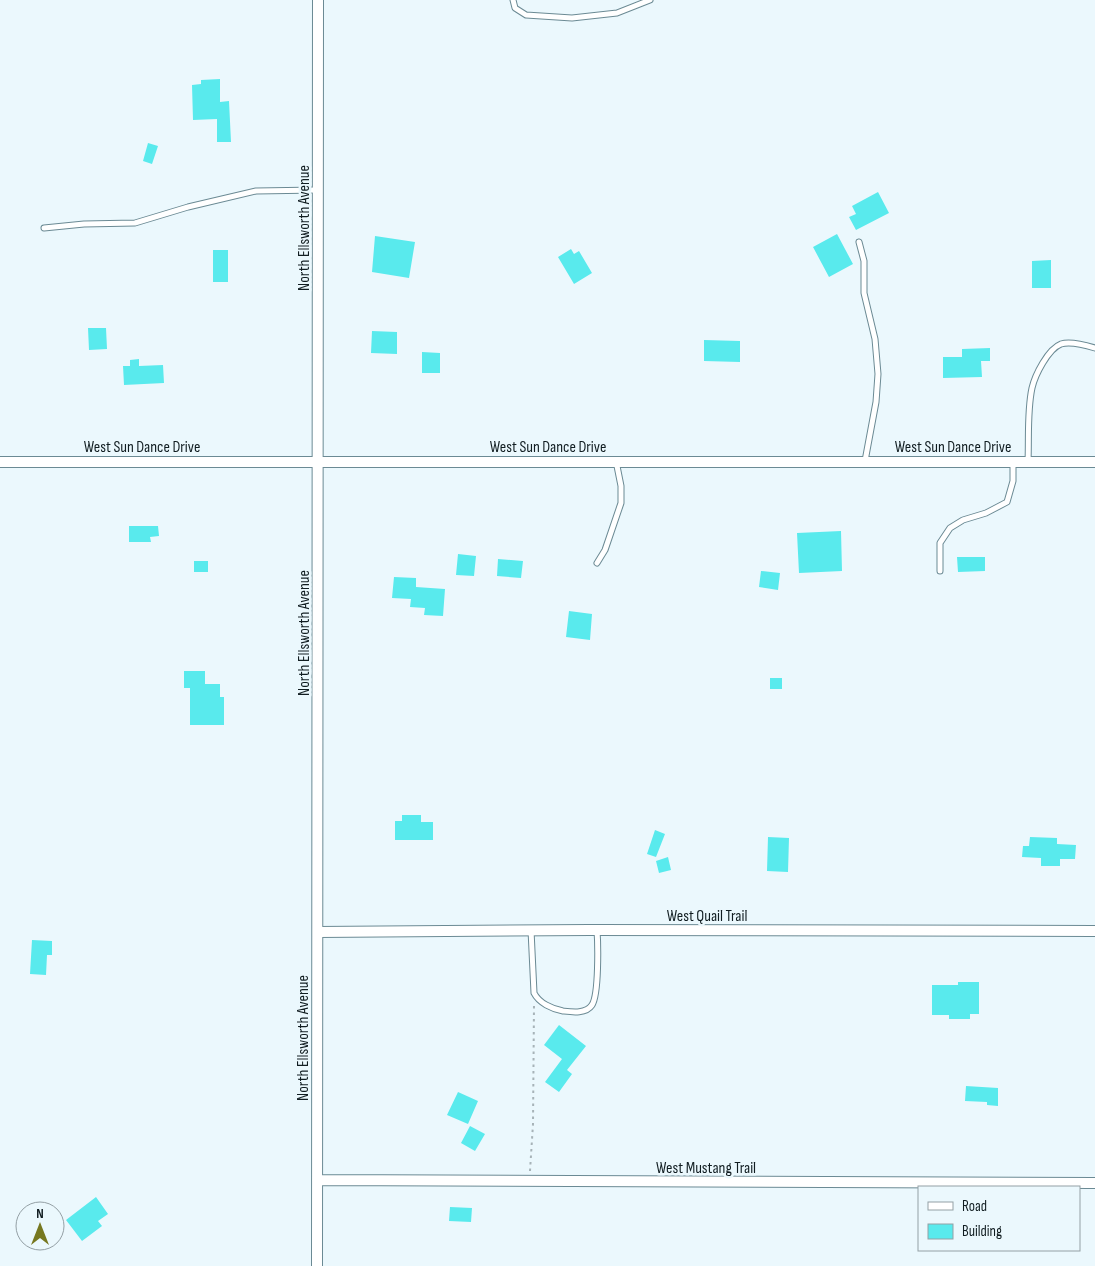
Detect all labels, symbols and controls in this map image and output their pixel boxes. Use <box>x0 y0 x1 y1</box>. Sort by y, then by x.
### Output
street label: North Ellsworth Avenue <box>295 165 314 291</box>
street label: West Sun Dance Drive <box>84 438 200 457</box>
street label: West Sun Dance Drive <box>490 438 606 457</box>
street label: West Sun Dance Drive <box>895 438 1011 457</box>
street label: North Ellsworth Avenue <box>295 570 314 696</box>
street label: West Quail Trail <box>667 907 747 926</box>
street label: North Ellsworth Avenue <box>294 975 313 1101</box>
street label: West Mustang Trail <box>656 1159 756 1178</box>
legend <box>918 1186 1080 1251</box>
text: Road <box>962 1197 987 1216</box>
north arrow <box>15 1201 65 1251</box>
text: N <box>36 1205 44 1222</box>
text: Building <box>962 1222 1002 1241</box>

